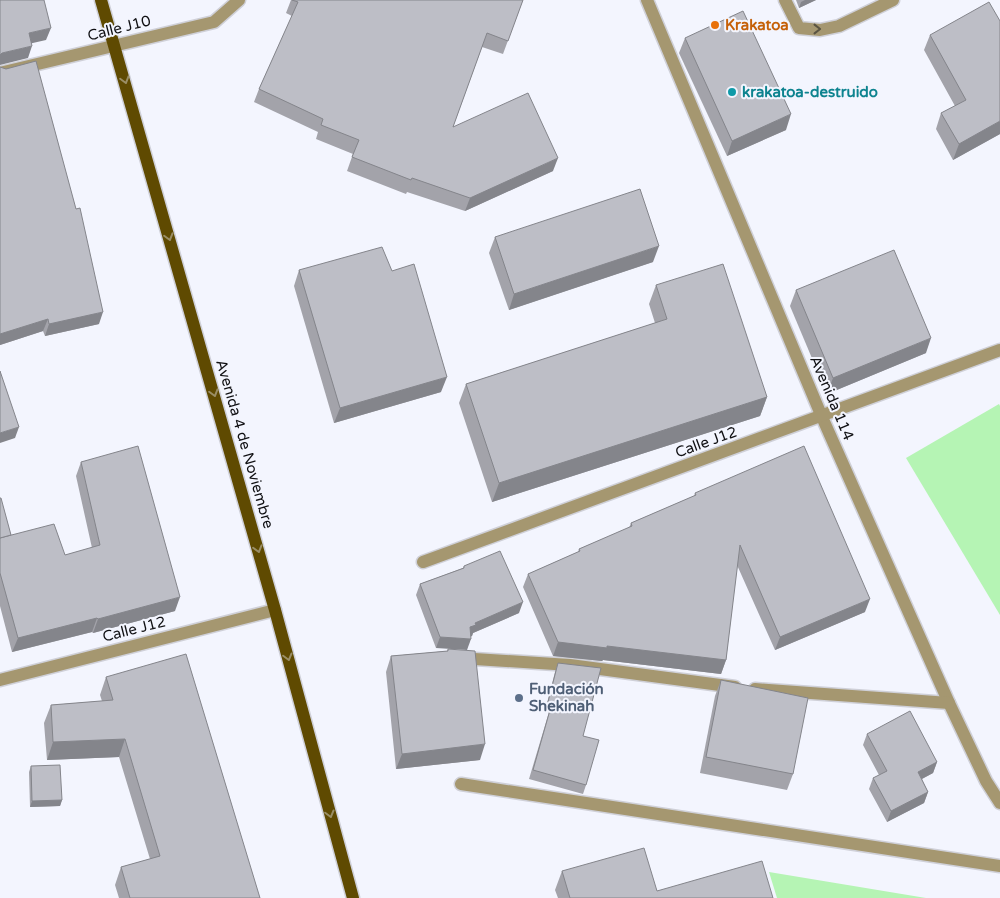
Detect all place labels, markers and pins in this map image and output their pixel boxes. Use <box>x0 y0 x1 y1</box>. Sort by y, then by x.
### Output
place label: Krakatoa <box>725 16 789 34</box>
marker: Krakatoa <box>709 19 721 31</box>
place label: krakatoa-destruido <box>742 83 878 101</box>
marker: krakatoa-destruido <box>726 86 738 98</box>
place label: Fundación Shekinah <box>529 680 604 715</box>
marker: Fundación Shekinah <box>513 692 525 704</box>

